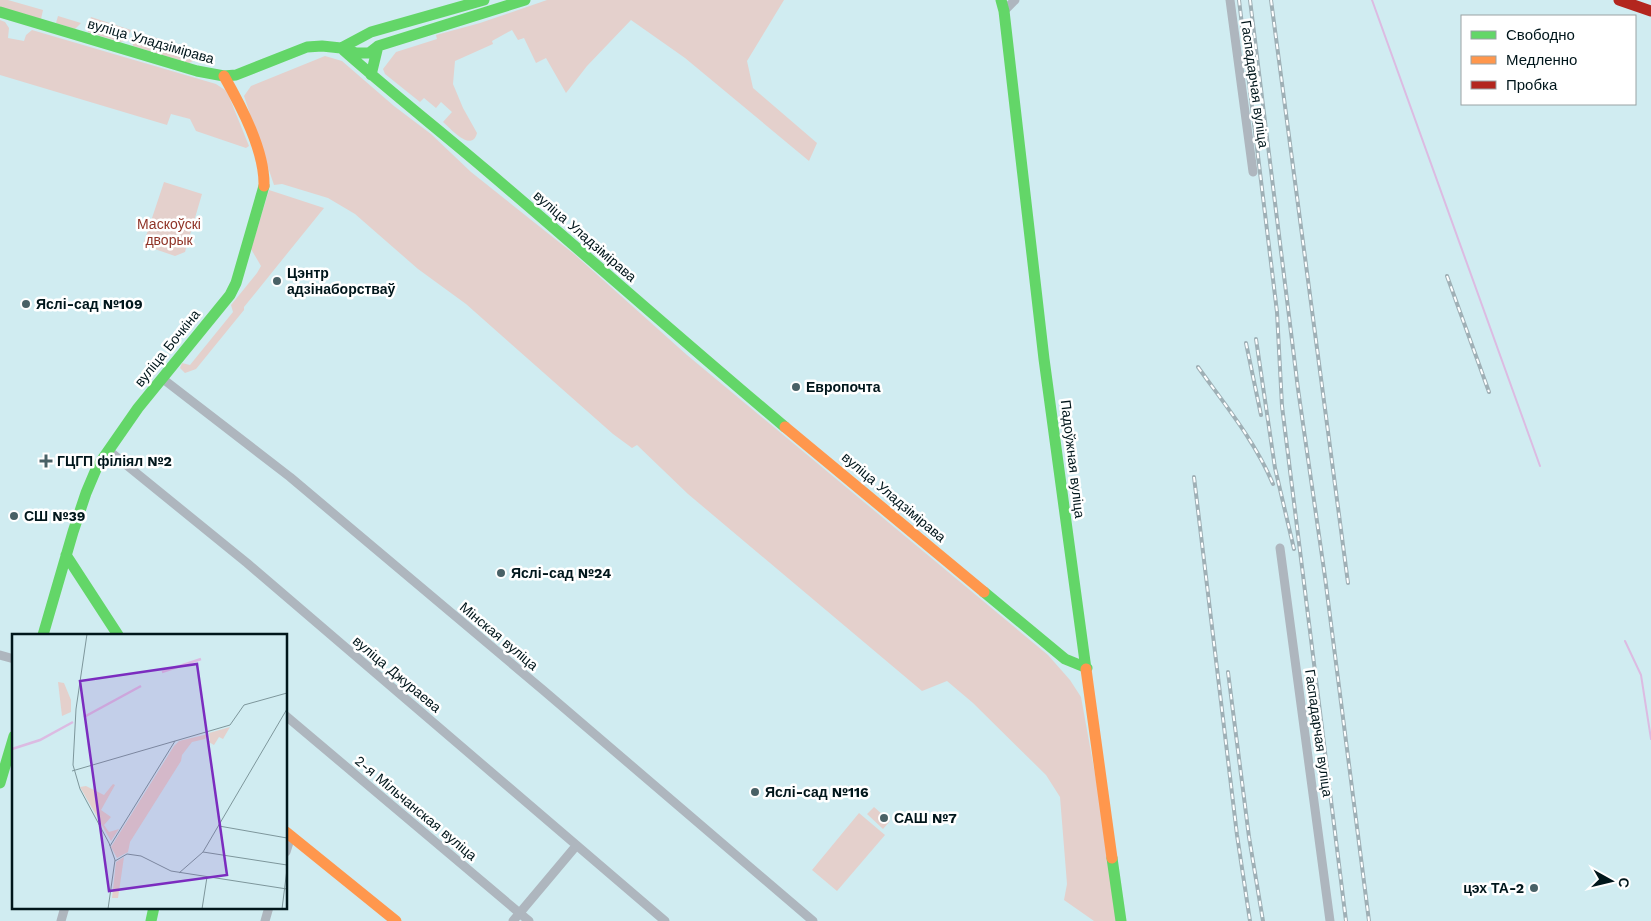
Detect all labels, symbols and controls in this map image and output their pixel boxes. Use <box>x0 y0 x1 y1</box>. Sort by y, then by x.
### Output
street label: вуліца Уладзімірава <box>86 15 216 67</box>
legend <box>1461 15 1636 105</box>
street label: Гаспадарчая вуліца <box>1238 19 1272 149</box>
text: Свободно <box>1506 26 1575 44</box>
text: Медленно <box>1506 51 1577 69</box>
text: Пробка <box>1506 76 1558 94</box>
street label: вуліца Уладзімірава <box>530 187 640 285</box>
park label: Маскоўскі дворык <box>137 216 201 248</box>
place label: Цэнтр адзінаборстваў <box>287 265 396 297</box>
marker: Цэнтр адзінаборстваў <box>271 275 283 287</box>
place label: Яслі-сад №109 <box>36 296 143 312</box>
marker: Яслі-сад №109 <box>20 298 32 310</box>
street label: вуліца Бочкіна <box>131 306 203 390</box>
place label: Европочта <box>806 379 881 395</box>
marker: Европочта <box>790 381 802 393</box>
street label: Падоўжная вуліца <box>1058 399 1088 519</box>
street label: вуліца Уладзімірава <box>839 449 949 545</box>
place label: ГЦГП філіял №2 <box>57 453 172 469</box>
marker: ГЦГП філіял №2 <box>39 454 53 468</box>
place label: СШ №39 <box>24 508 85 524</box>
marker: СШ №39 <box>8 510 20 522</box>
place label: Яслі-сад №24 <box>511 565 611 581</box>
marker: Яслі-сад №24 <box>495 567 507 579</box>
street label: Мінская вуліца <box>457 599 541 673</box>
street label: вуліца Джураева <box>350 633 444 716</box>
inset map <box>12 634 288 908</box>
street label: Гаспадарчая вуліца <box>1302 668 1336 798</box>
street label: 2-я Мільчанская вуліца <box>352 752 480 864</box>
place label: Яслі-сад №116 <box>765 784 869 800</box>
marker: Яслі-сад №116 <box>749 786 761 798</box>
place label: САШ №7 <box>894 810 957 826</box>
marker: САШ №7 <box>878 812 890 824</box>
north arrow <box>1586 856 1636 906</box>
text: С <box>1615 877 1633 889</box>
place label: цэх ТА-2 <box>1463 880 1524 896</box>
marker: цэх ТА-2 <box>1528 882 1540 894</box>

